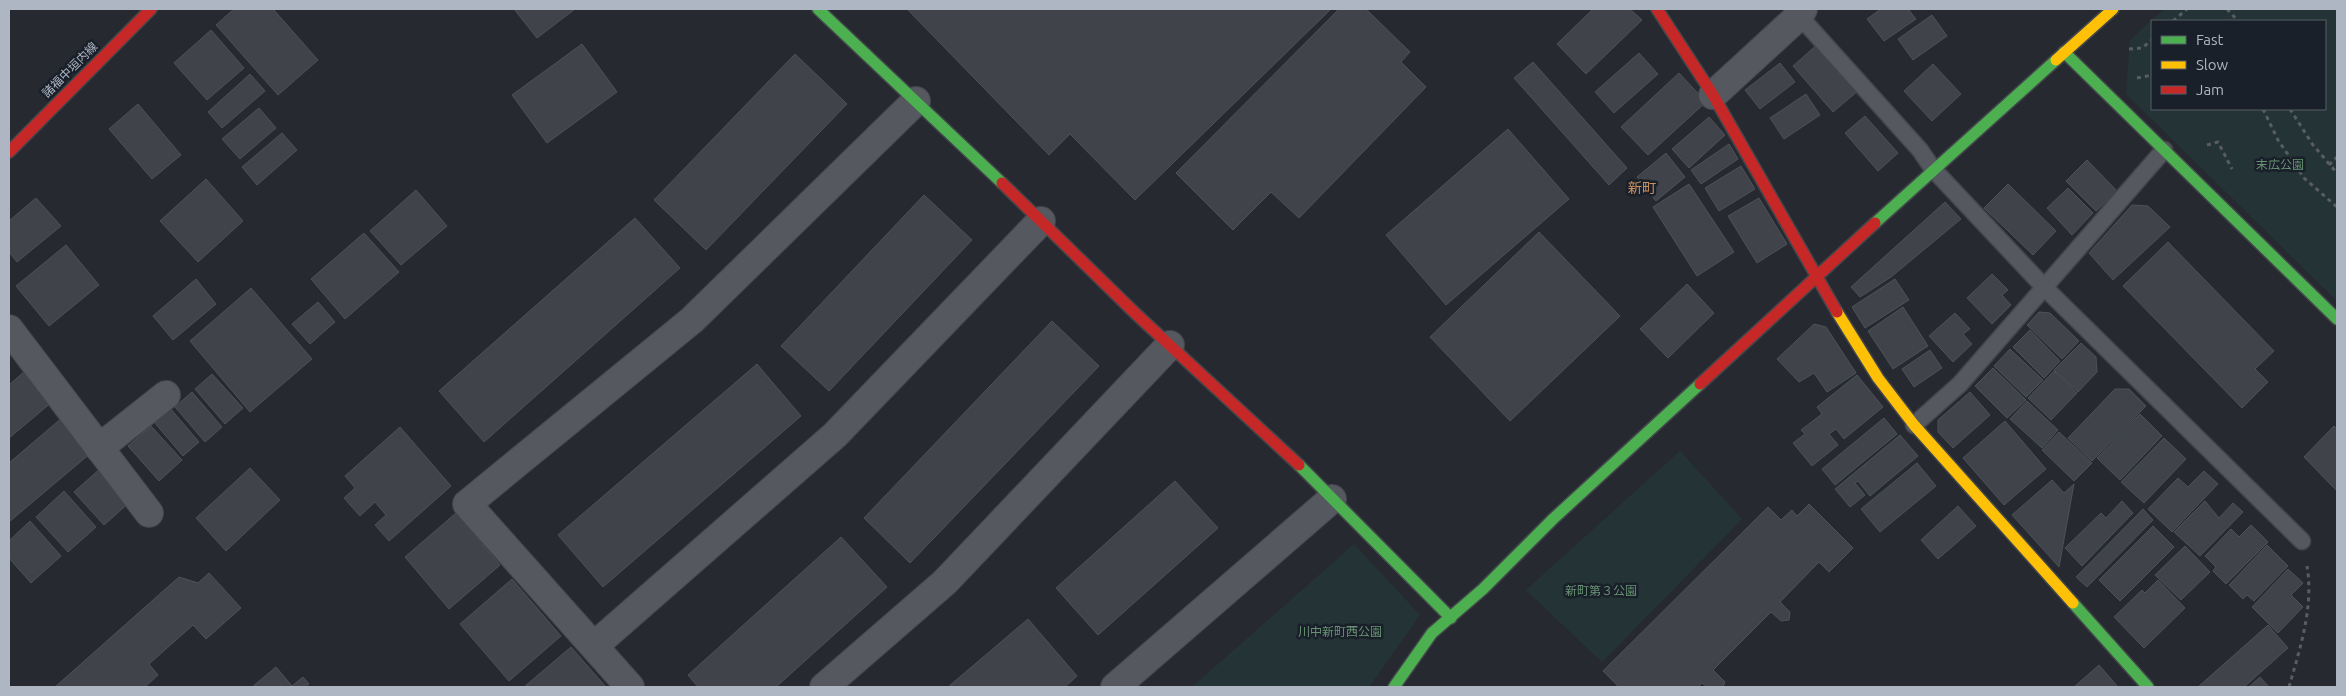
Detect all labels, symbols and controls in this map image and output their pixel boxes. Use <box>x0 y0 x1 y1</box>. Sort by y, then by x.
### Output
legend <box>2151 20 2326 110</box>
text: Fast <box>2196 31 2224 48</box>
street label: 諸福中垣内線 <box>40 40 100 100</box>
text: Slow <box>2196 56 2229 73</box>
text: Jam <box>2196 81 2224 98</box>
park label: 末広公園 <box>2256 158 2304 171</box>
district label: 新町 <box>1628 180 1656 196</box>
park label: 新町第３公園 <box>1565 584 1637 597</box>
park label: 川中新町西公園 <box>1298 625 1382 638</box>

